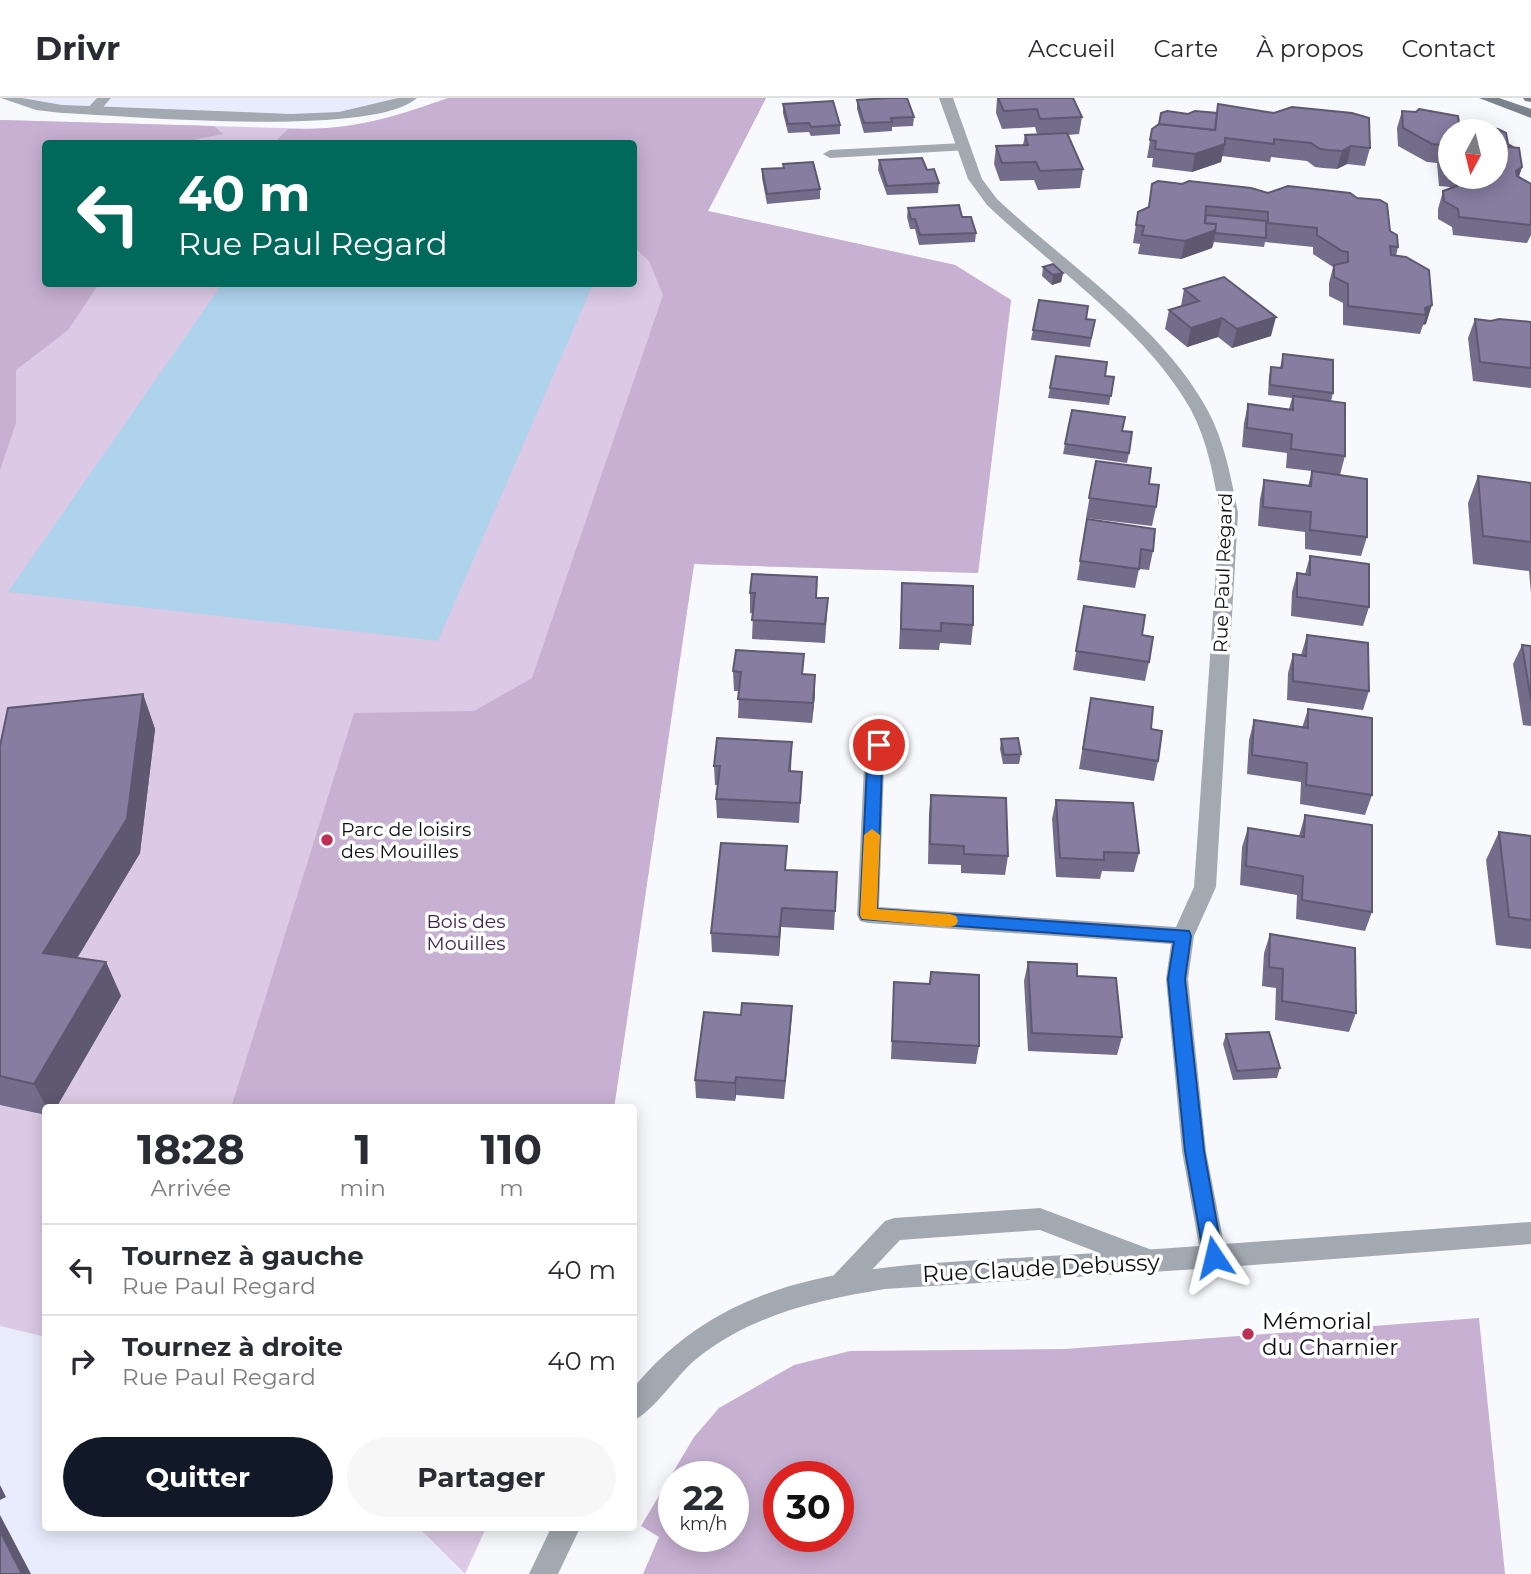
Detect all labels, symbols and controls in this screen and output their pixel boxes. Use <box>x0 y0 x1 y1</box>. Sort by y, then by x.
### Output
text: Drivr <box>35 28 120 68</box>
text: Accueil <box>1028 34 1115 63</box>
text: Carte <box>1153 34 1218 63</box>
text: À propos <box>1256 34 1363 63</box>
text: Contact <box>1401 34 1496 63</box>
north arrow <box>1438 119 1508 189</box>
map controls <box>1438 119 1508 189</box>
text: 40 m <box>178 164 310 223</box>
icon: left <box>63 168 154 259</box>
text: Rue Paul Regard <box>178 224 448 263</box>
street label: Rue Paul Regard <box>1209 493 1237 653</box>
pin <box>849 715 909 775</box>
icon: arrive <box>860 726 898 764</box>
place label: Parc de loisirs des Mouilles <box>341 818 471 863</box>
marker: Parc de loisirs des Mouilles <box>319 832 335 848</box>
park label: Bois des Mouilles <box>426 910 506 955</box>
text: 18:28 <box>137 1123 245 1175</box>
text: 1 <box>354 1123 371 1175</box>
text: 110 <box>481 1123 542 1175</box>
text: Arrivée <box>150 1174 231 1202</box>
text: min <box>340 1174 386 1202</box>
text: m <box>499 1174 524 1202</box>
position arrow <box>1177 1220 1251 1294</box>
text: Tournez à gauche <box>122 1240 364 1272</box>
street label: Rue Claude Debussy <box>921 1248 1161 1288</box>
icon: left <box>63 1251 101 1289</box>
text: 40 m <box>547 1254 616 1286</box>
text: Rue Paul Regard <box>122 1272 316 1300</box>
place label: Mémorial du Charnier <box>1262 1307 1398 1361</box>
marker: Mémorial du Charnier <box>1240 1326 1256 1342</box>
text: Tournez à droite <box>122 1331 343 1363</box>
icon: right <box>63 1342 101 1380</box>
text: 40 m <box>547 1345 616 1377</box>
text: Rue Paul Regard <box>122 1363 316 1391</box>
button: Quitter <box>63 1437 333 1517</box>
button: Partager <box>347 1437 616 1517</box>
speed limit sign: 30 <box>763 1461 854 1552</box>
text: 22 <box>683 1476 724 1519</box>
text: km/h <box>679 1513 728 1535</box>

